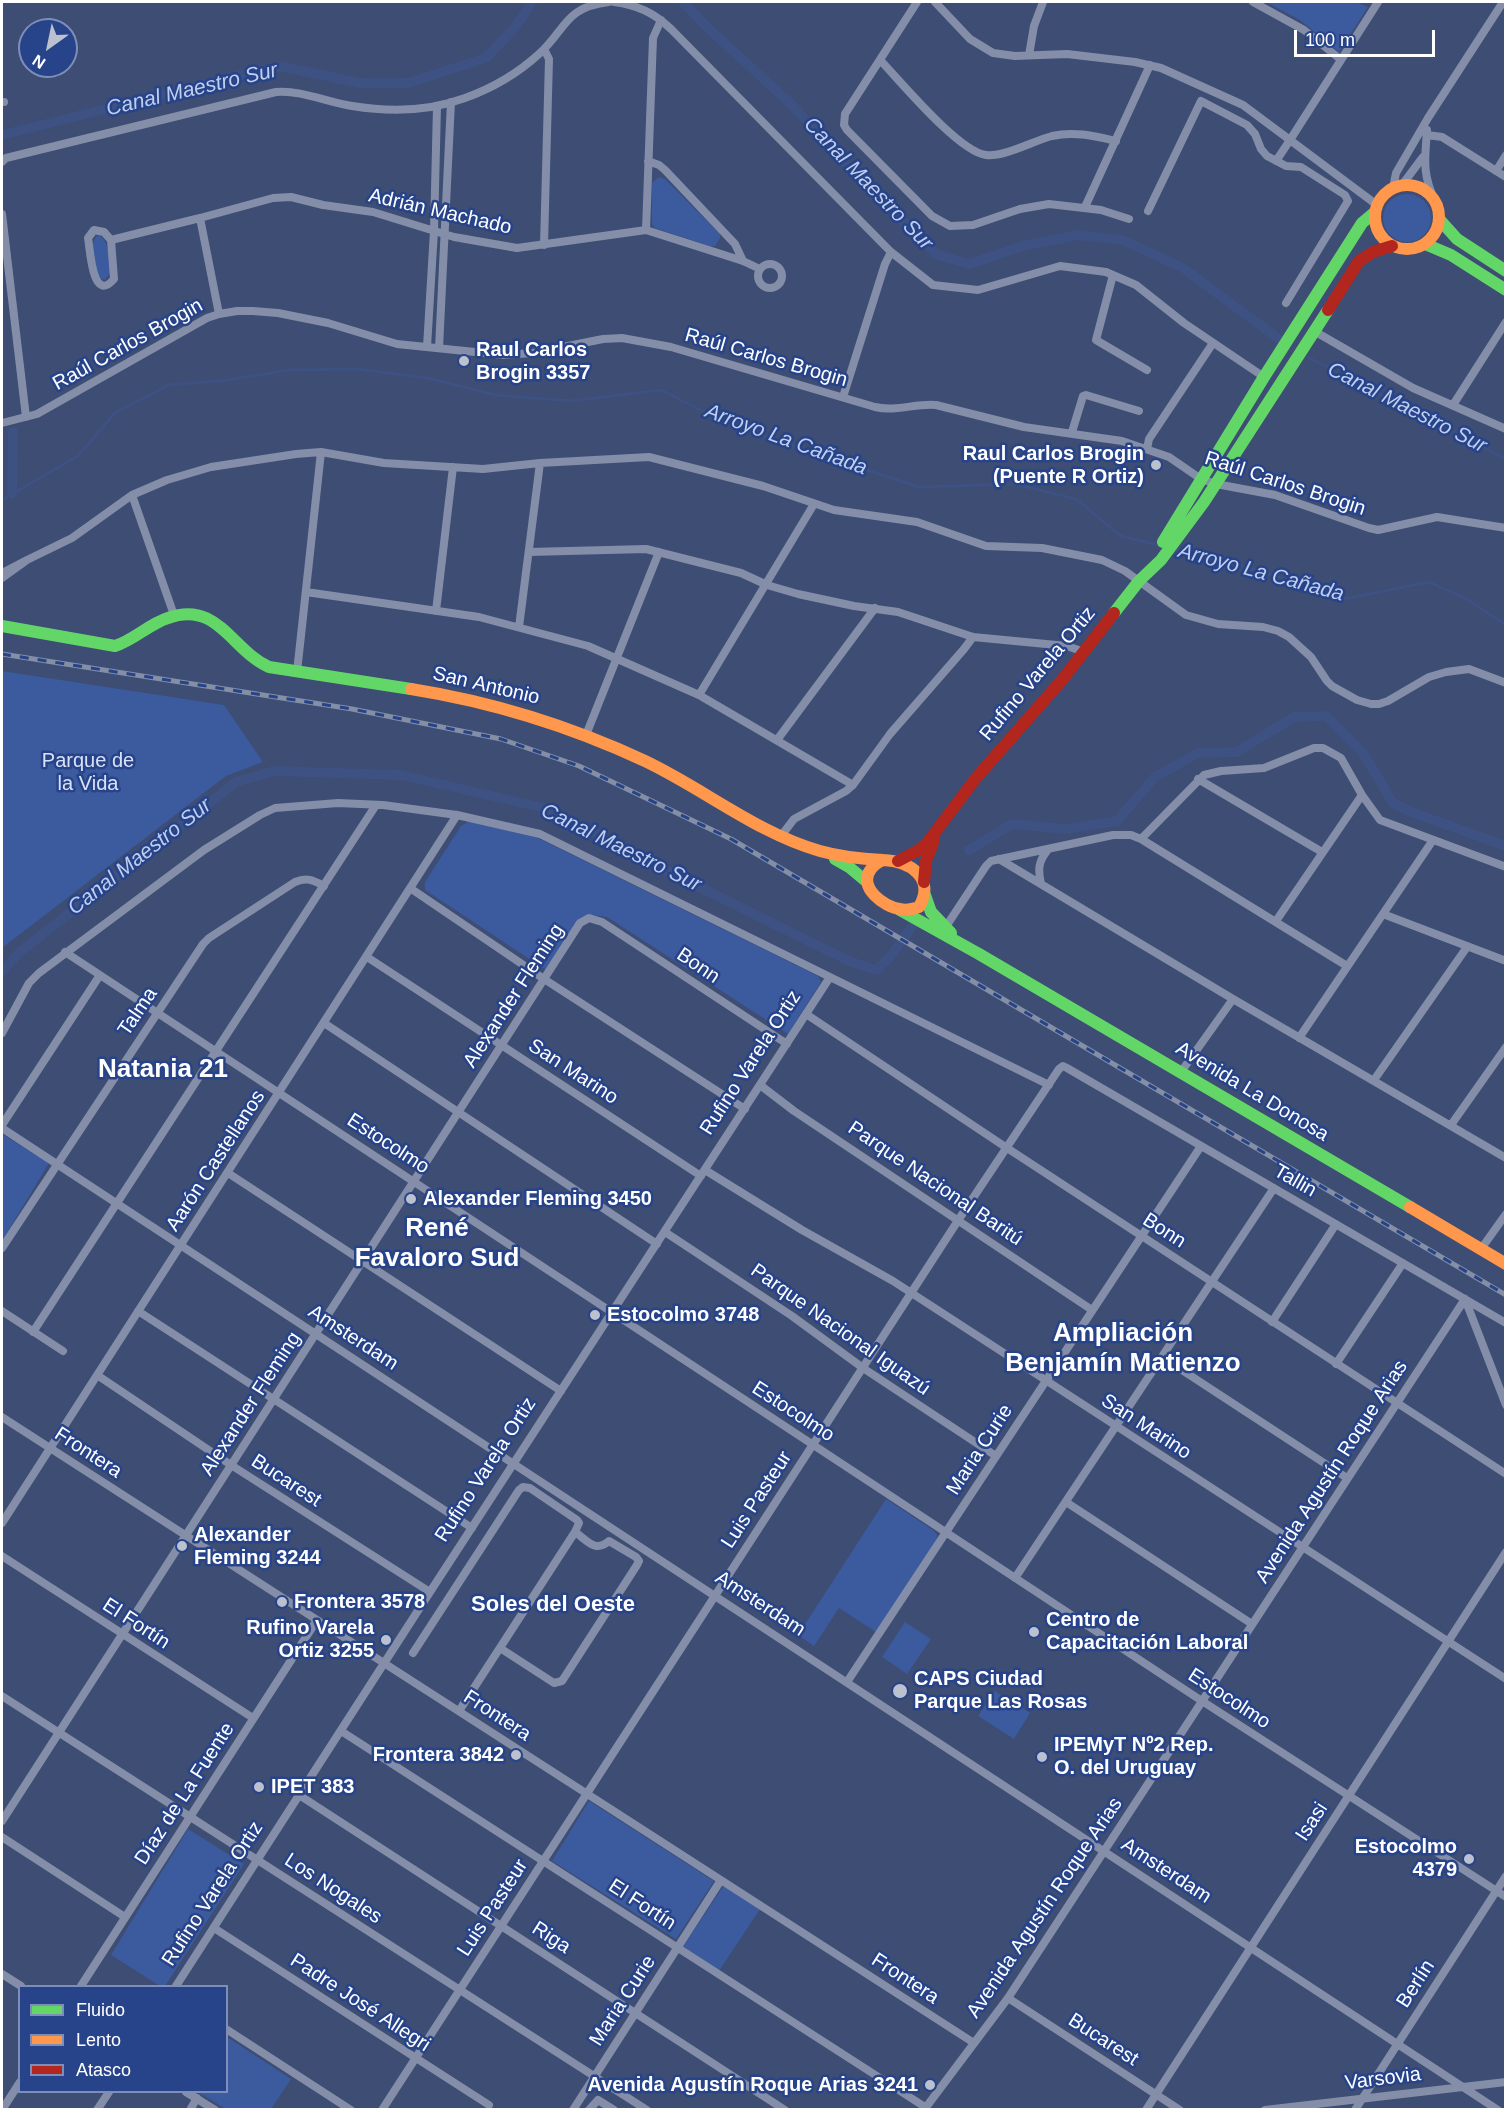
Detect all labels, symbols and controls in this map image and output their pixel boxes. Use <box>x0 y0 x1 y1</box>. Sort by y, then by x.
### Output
north arrow <box>18 18 78 78</box>
scale bar <box>1297 18 1438 56</box>
text: 100 m <box>1305 30 1355 50</box>
text: N <box>30 52 48 72</box>
water label: Canal Maestro Sur <box>104 58 280 122</box>
water label: Canal Maestro Sur <box>798 112 938 256</box>
street label: Adrián Machado <box>366 184 514 240</box>
street label: Raúl Carlos Brogin <box>49 294 207 396</box>
street label: Raúl Carlos Brogin <box>682 323 850 393</box>
place label: Raul Carlos Brogin 3357 <box>476 338 590 385</box>
marker: Raul Carlos Brogin 3357 <box>457 354 471 368</box>
water label: Canal Maestro Sur <box>1323 357 1491 459</box>
water label: Arroyo La Cañada <box>702 399 870 481</box>
place label: Raul Carlos Brogin (Puente R Ortiz) <box>963 442 1144 489</box>
street label: Raúl Carlos Brogin <box>1201 447 1369 521</box>
marker: Raul Carlos Brogin (Puente R Ortiz) <box>1149 458 1163 472</box>
water label: Arroyo La Cañada <box>1175 539 1347 607</box>
street label: Rufino Varela Ortiz <box>975 602 1101 746</box>
street label: San Antonio <box>430 662 542 710</box>
park label: Parque de la Vida <box>42 749 134 796</box>
water label: Canal Maestro Sur <box>63 793 217 921</box>
water label: Canal Maestro Sur <box>537 798 705 898</box>
street label: Alexander Fleming <box>459 920 569 1072</box>
street label: Bonn <box>672 943 724 989</box>
street label: Talma <box>113 983 163 1041</box>
street label: Rufino Varela Ortiz <box>695 986 807 1140</box>
street label: San Marino <box>524 1034 622 1110</box>
street label: Avenida La Donosa <box>1171 1037 1333 1147</box>
district label: Natania 21 <box>98 1054 228 1086</box>
street label: Aarón Castellanos <box>161 1086 271 1236</box>
street label: Estocolmo <box>342 1109 434 1179</box>
street label: Parque Nacional Baritú <box>843 1117 1027 1251</box>
street label: Tallin <box>1269 1159 1321 1203</box>
place label: Alexander Fleming 3450 <box>423 1187 652 1211</box>
marker: Alexander Fleming 3450 <box>404 1192 418 1206</box>
street label: Bonn <box>1138 1208 1190 1254</box>
district label: René Favaloro Sud <box>355 1213 519 1274</box>
street label: Parque Nacional Iguazú <box>746 1259 934 1401</box>
street label: Amsterdam <box>304 1300 402 1376</box>
place label: Estocolmo 3748 <box>607 1303 759 1327</box>
marker: Estocolmo 3748 <box>588 1308 602 1322</box>
district label: Ampliación Benjamín Matienzo <box>1005 1318 1241 1380</box>
street label: Alexander Fleming <box>196 1328 306 1480</box>
street label: Avenida Agustín Roque Arias <box>1251 1356 1413 1588</box>
street label: Estocolmo <box>747 1377 839 1447</box>
street label: San Marino <box>1097 1389 1195 1465</box>
street label: Rufino Varela Ortiz <box>430 1393 542 1547</box>
street label: Maria Curie <box>942 1400 1018 1500</box>
street label: Frontera <box>50 1422 126 1484</box>
street label: Luis Pasteur <box>717 1447 797 1553</box>
street label: Bucarest <box>246 1449 326 1513</box>
place label: Alexander Fleming 3244 <box>194 1523 321 1570</box>
marker: Alexander Fleming 3244 <box>175 1539 189 1553</box>
street label: Amsterdam <box>711 1566 809 1642</box>
place label: Frontera 3578 <box>294 1590 425 1614</box>
district label: Soles del Oeste <box>471 1592 635 1618</box>
street label: El Fortín <box>98 1593 174 1655</box>
marker: Frontera 3578 <box>275 1595 289 1609</box>
place label: Centro de Capacitación Laboral <box>1046 1608 1248 1655</box>
place label: Rufino Varela Ortiz 3255 <box>246 1616 374 1663</box>
marker: Centro de Capacitación Laboral <box>1027 1625 1041 1639</box>
marker: Rufino Varela Ortiz 3255 <box>379 1633 393 1647</box>
street label: Estocolmo <box>1183 1664 1275 1734</box>
place label: CAPS Ciudad Parque Las Rosas <box>914 1667 1087 1714</box>
marker: CAPS Ciudad Parque Las Rosas <box>891 1682 909 1700</box>
street label: Frontera <box>459 1685 535 1747</box>
street label: Díaz de La Fuente <box>130 1718 240 1870</box>
place label: IPEMyT Nº2 Rep. O. del Uruguay <box>1054 1733 1214 1780</box>
place label: Frontera 3842 <box>373 1743 504 1767</box>
marker: Frontera 3842 <box>509 1748 523 1762</box>
marker: IPEMyT Nº2 Rep. O. del Uruguay <box>1035 1750 1049 1764</box>
place label: IPET 383 <box>271 1775 354 1799</box>
marker: IPET 383 <box>252 1780 266 1794</box>
street label: Avenida Agustín Roque Arias <box>962 1793 1128 2023</box>
street label: Isasi <box>1291 1798 1333 1846</box>
street label: Rufino Varela Ortiz <box>157 1817 269 1971</box>
street label: Amsterdam <box>1117 1833 1215 1909</box>
place label: Estocolmo 4379 <box>1355 1835 1457 1882</box>
street label: Los Nogales <box>280 1849 386 1929</box>
marker: Estocolmo 4379 <box>1462 1852 1476 1866</box>
street label: Luis Pasteur <box>453 1855 533 1961</box>
street label: El Fortín <box>604 1874 680 1936</box>
street label: Riga <box>527 1917 575 1959</box>
street label: Frontera <box>867 1948 943 2010</box>
street label: Padre José Allegri <box>285 1949 435 2057</box>
street label: Maria Curie <box>585 1951 661 2051</box>
street label: Berlín <box>1392 1956 1440 2012</box>
legend <box>18 1985 228 2093</box>
text: Fluido <box>76 2000 125 2020</box>
street label: Bucarest <box>1063 2008 1143 2072</box>
text: Lento <box>76 2030 121 2050</box>
text: Atasco <box>76 2060 131 2080</box>
street label: Varsovia <box>1344 2062 1422 2096</box>
place label: Avenida Agustín Roque Arias 3241 <box>588 2073 918 2097</box>
marker: Avenida Agustín Roque Arias 3241 <box>923 2078 937 2092</box>

